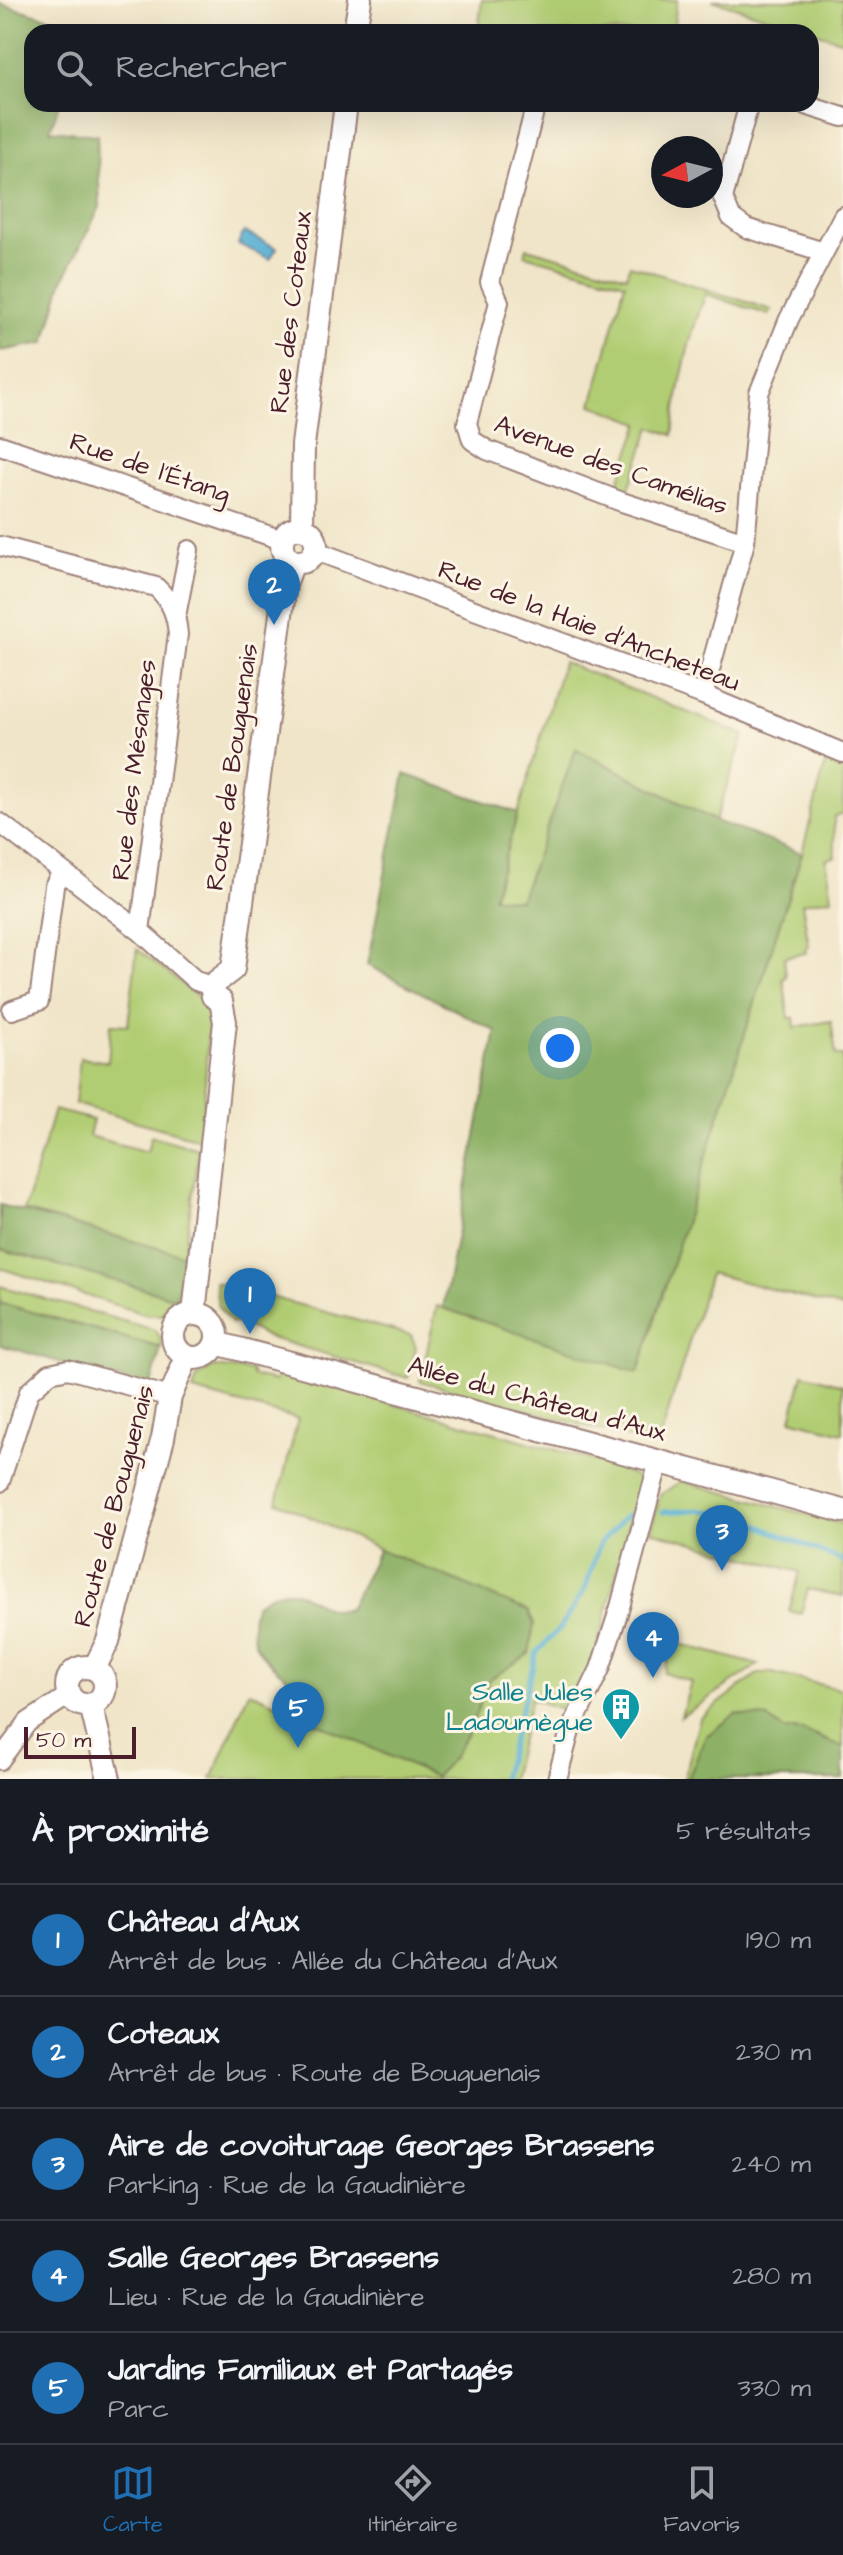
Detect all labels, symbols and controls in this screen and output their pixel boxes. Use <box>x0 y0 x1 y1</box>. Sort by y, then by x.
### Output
search box <box>24 24 819 112</box>
icon: search <box>52 46 96 90</box>
text: Rechercher <box>116 47 287 89</box>
north arrow <box>651 136 723 208</box>
street label: Rue des Coteaux <box>261 208 321 415</box>
street label: Avenue des Camélias <box>489 406 733 524</box>
street label: Rue de l'Étang <box>64 424 235 514</box>
street label: Rue de la Haie d'Ancheteau <box>433 552 745 700</box>
pin: 2 <box>248 559 300 625</box>
street label: Route de Bouguenais <box>197 641 269 893</box>
street label: Rue des Mésanges <box>103 657 167 883</box>
your location <box>540 1028 580 1068</box>
pin: 1 <box>224 1268 276 1334</box>
street label: Allée du Château d'Aux <box>404 1347 671 1451</box>
street label: Route de Bouguenais <box>64 1381 166 1632</box>
pin: 3 <box>696 1505 748 1571</box>
pin: 4 <box>627 1612 679 1678</box>
place label: Salle Jules Ladoumègue <box>446 1674 593 1742</box>
pin: 5 <box>272 1682 324 1748</box>
building icon: Salle Jules Ladoumègue <box>600 1686 642 1741</box>
scale bar <box>24 1723 136 1759</box>
text: 50 m <box>36 1725 91 1756</box>
text: À proximité <box>32 1807 209 1855</box>
text: 5 résultats <box>676 1813 811 1849</box>
text: Château d'Aux <box>108 1901 299 1943</box>
text: 1 <box>56 1922 60 1958</box>
text: 190 m <box>746 1922 811 1958</box>
text: Arrêt de bus · Allée du Château d'Aux <box>108 1943 557 1979</box>
text: Coteaux <box>108 2013 219 2055</box>
text: 2 <box>51 2034 65 2070</box>
text: 230 m <box>736 2034 811 2070</box>
text: Arrêt de bus · Route de Bouguenais <box>108 2055 541 2091</box>
text: Aire de covoiturage Georges Brassens <box>108 2125 655 2167</box>
text: 3 <box>51 2146 65 2182</box>
text: 240 m <box>731 2146 811 2182</box>
text: Parking · Rue de la Gaudinière <box>108 2167 466 2203</box>
text: Salle Georges Brassens <box>108 2237 439 2279</box>
text: 4 <box>49 2258 67 2294</box>
text: 280 m <box>732 2258 811 2294</box>
text: Lieu · Rue de la Gaudinière <box>108 2279 425 2315</box>
text: Jardins Familiaux et Partagés <box>108 2349 513 2391</box>
text: 5 <box>49 2370 67 2406</box>
text: 330 m <box>737 2370 811 2406</box>
text: Parc <box>108 2391 169 2427</box>
tab: Carte <box>103 2461 163 2540</box>
tab: Itinéraire <box>368 2461 458 2540</box>
tab: Favoris <box>663 2461 740 2540</box>

